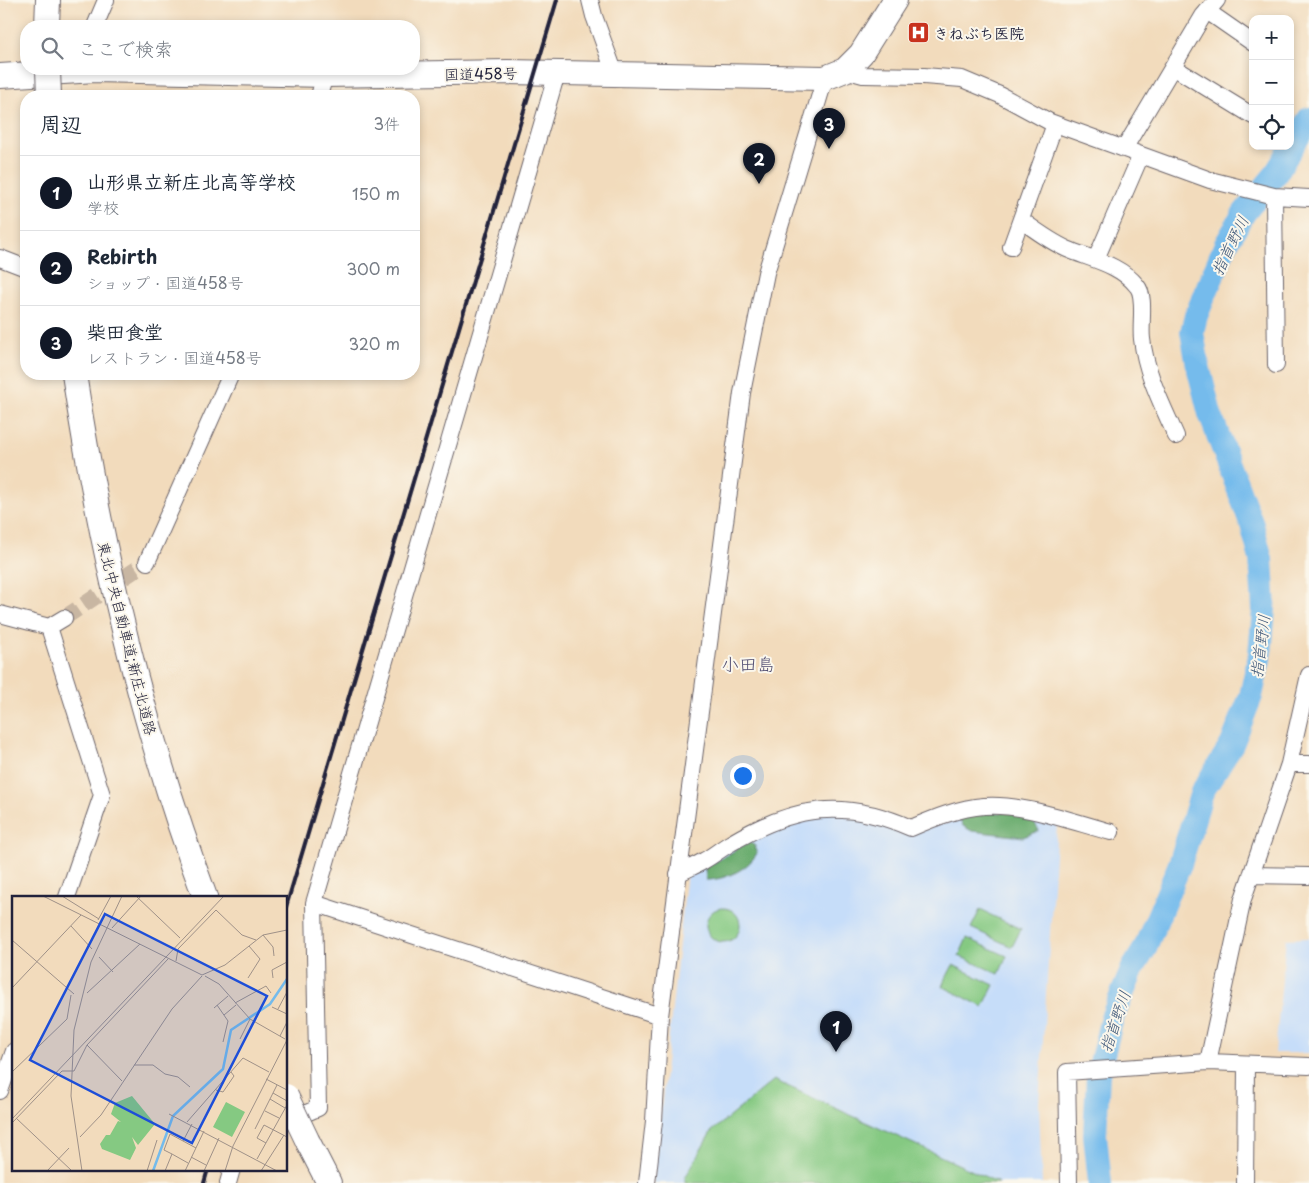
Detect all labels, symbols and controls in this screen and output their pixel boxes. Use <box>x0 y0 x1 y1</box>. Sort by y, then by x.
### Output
map controls <box>1249 15 1294 150</box>
button: + <box>1249 15 1294 60</box>
search box <box>20 20 420 75</box>
hospital icon: きねぶち医院 <box>906 20 930 44</box>
place label: きねぶち医院 <box>934 21 1024 44</box>
icon: search <box>38 34 66 62</box>
text: ここで検索 <box>78 34 173 62</box>
button: − <box>1249 60 1294 105</box>
street label: 国道458号 <box>444 61 518 85</box>
button: locate <box>1249 105 1294 150</box>
text: 周辺 <box>40 107 82 139</box>
pin: 3 <box>813 108 845 149</box>
text: 3件 <box>373 111 400 135</box>
pin: 2 <box>743 143 775 184</box>
text: 山形県立新庄北高等学校 <box>87 167 296 195</box>
text: 1 <box>52 181 60 205</box>
text: 150 m <box>352 181 400 205</box>
text: 学校 <box>87 195 119 219</box>
water label: 指首野川 <box>1204 211 1254 279</box>
text: Rebirth <box>87 242 158 270</box>
text: 2 <box>50 256 62 280</box>
text: 300 m <box>346 256 400 280</box>
text: ショップ · 国道458号 <box>87 270 244 294</box>
text: 柴田食堂 <box>87 317 163 345</box>
text: 3 <box>51 331 61 355</box>
text: 320 m <box>349 331 400 355</box>
text: レストラン · 国道458号 <box>87 345 262 369</box>
street label: 東北中央自動車道;新庄北道路 <box>93 539 163 737</box>
water label: 指首野川 <box>1243 613 1275 679</box>
district label: 小田島 <box>721 650 775 677</box>
your location <box>730 763 756 789</box>
inset map <box>12 896 288 1170</box>
water label: 指首野川 <box>1092 987 1136 1055</box>
pin: 1 <box>820 1011 852 1052</box>

